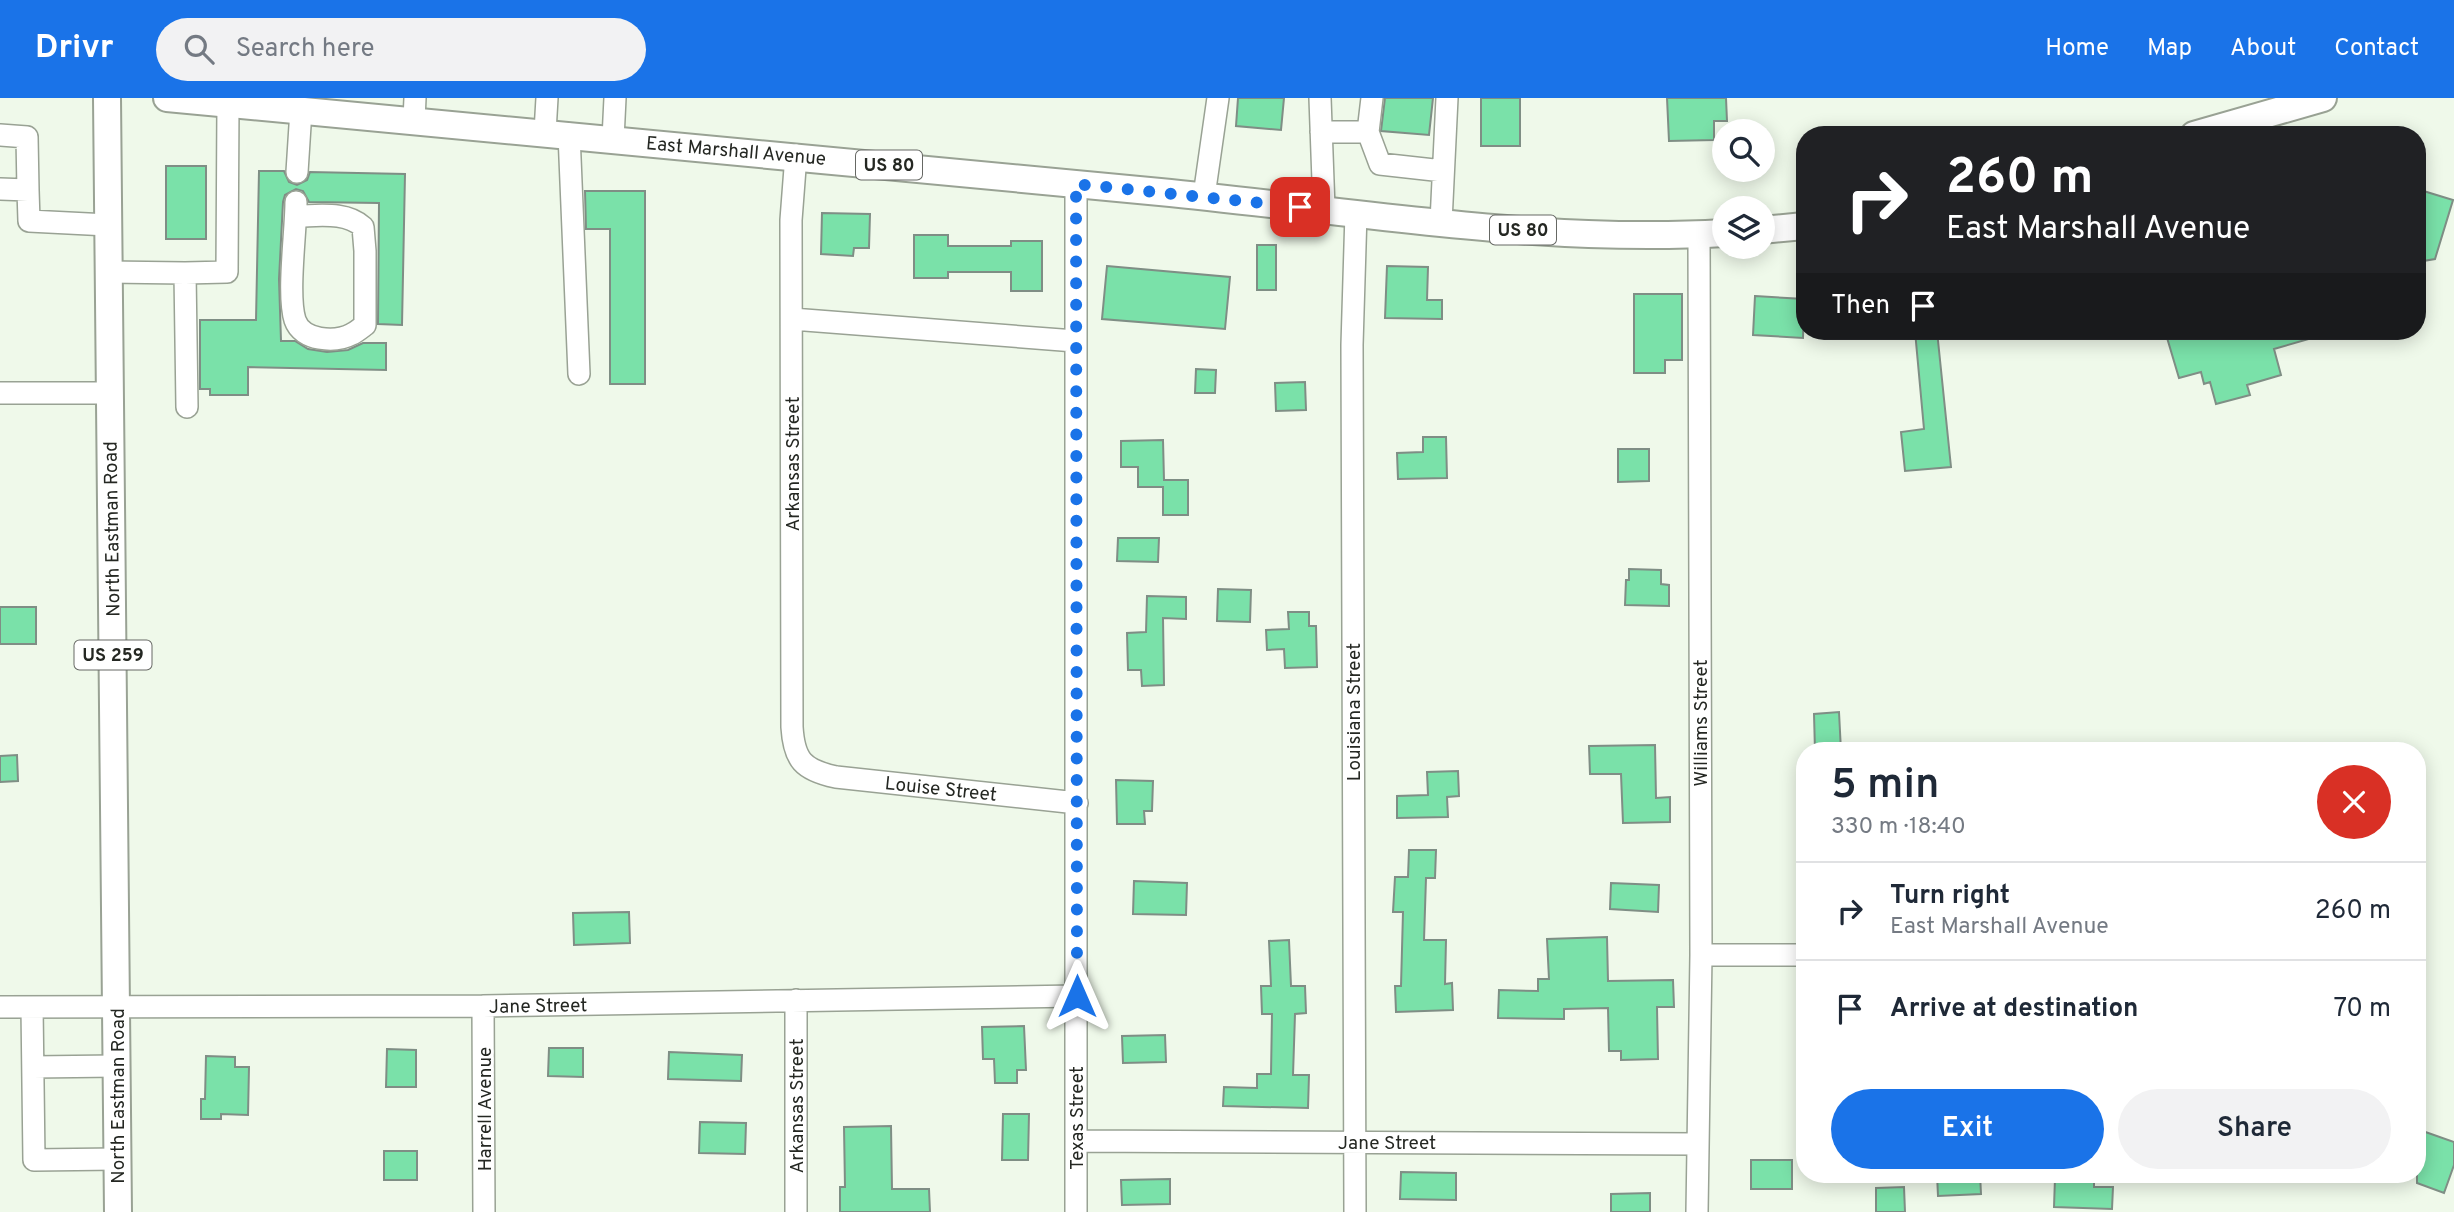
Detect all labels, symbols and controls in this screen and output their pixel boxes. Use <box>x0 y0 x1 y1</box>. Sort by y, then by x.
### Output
search box <box>156 18 646 81</box>
text: Drivr <box>35 28 114 70</box>
icon: search <box>180 30 218 68</box>
text: Search here <box>236 33 375 66</box>
text: Home <box>2045 34 2109 64</box>
text: Map <box>2147 34 2192 64</box>
text: About <box>2230 34 2296 64</box>
text: Contact <box>2334 34 2419 64</box>
map controls <box>1712 119 1775 259</box>
button: search <box>1712 119 1775 182</box>
street label: East Marshall Avenue <box>645 132 827 172</box>
text: 260 m <box>1946 149 2093 211</box>
road number: US 80 <box>856 150 922 180</box>
icon: right <box>1831 154 1922 245</box>
pin <box>1270 177 1330 237</box>
icon: arrive <box>1281 188 1319 226</box>
button: layers <box>1712 196 1775 259</box>
text: East Marshall Avenue <box>1946 210 2250 250</box>
road number: US 80 <box>1490 216 1556 244</box>
icon: arrive <box>1904 287 1942 325</box>
text: Then <box>1831 290 1890 323</box>
street label: Arkansas Street <box>782 396 806 532</box>
street label: North Eastman Road <box>99 441 127 617</box>
road number: US 259 <box>74 640 152 670</box>
street label: Louisiana Street <box>1343 643 1367 781</box>
street label: Williams Street <box>1690 659 1714 787</box>
text: 5 min <box>1831 760 1939 813</box>
button: close <box>2317 765 2391 839</box>
street label: Louise Street <box>884 772 998 808</box>
text: 330 m · 18:40 <box>1831 813 1966 842</box>
text: Turn right <box>1890 880 2010 913</box>
icon: right <box>1831 892 1869 930</box>
text: 260 m <box>2315 895 2391 928</box>
text: East Marshall Avenue <box>1890 913 2109 942</box>
position arrow <box>1040 959 1114 1033</box>
icon: arrive <box>1831 990 1869 1028</box>
text: Arrive at destination <box>1890 993 2138 1026</box>
text: 70 m <box>2333 993 2391 1026</box>
street label: Jane Street <box>489 994 588 1020</box>
street label: North Eastman Road <box>107 1008 131 1184</box>
street label: Arkansas Street <box>786 1038 810 1174</box>
street label: Harrell Avenue <box>474 1047 498 1171</box>
street label: Texas Street <box>1066 1066 1090 1170</box>
button: Exit <box>1831 1089 2104 1169</box>
button: Share <box>2118 1089 2391 1169</box>
street label: Jane Street <box>1338 1132 1436 1156</box>

